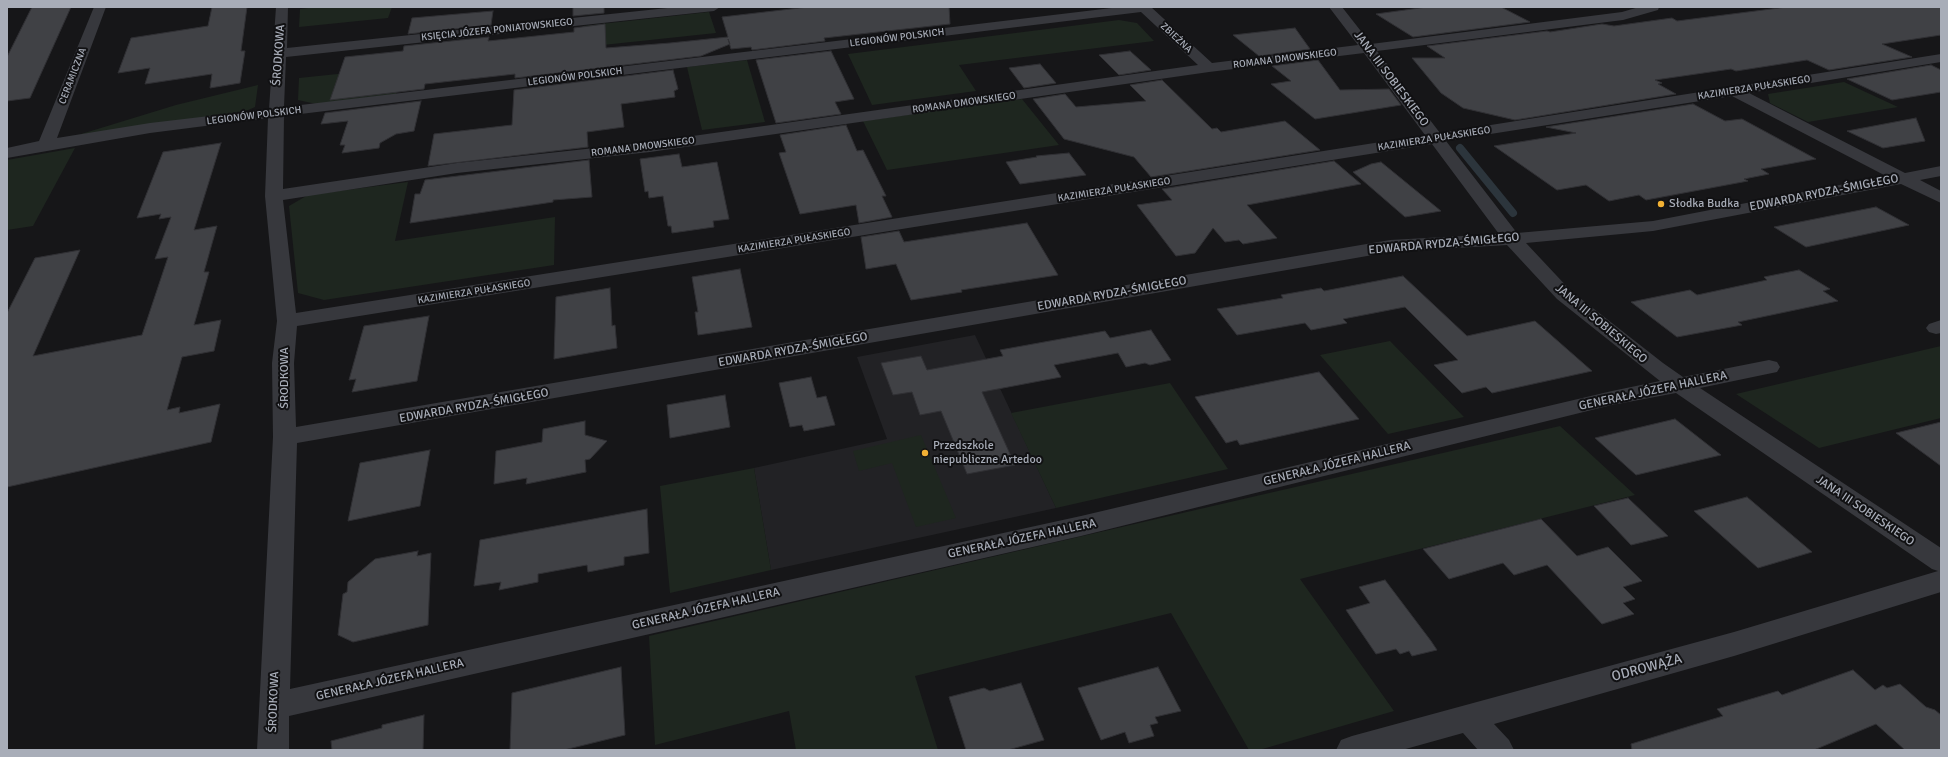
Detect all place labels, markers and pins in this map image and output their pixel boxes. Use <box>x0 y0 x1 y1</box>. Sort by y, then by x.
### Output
place label: Słodka Budka <box>1669 197 1739 211</box>
marker: Słodka Budka <box>1656 199 1666 209</box>
place label: Przedszkole niepubliczne Artedoo <box>933 439 1042 467</box>
marker: Przedszkole niepubliczne Artedoo <box>920 448 930 458</box>

